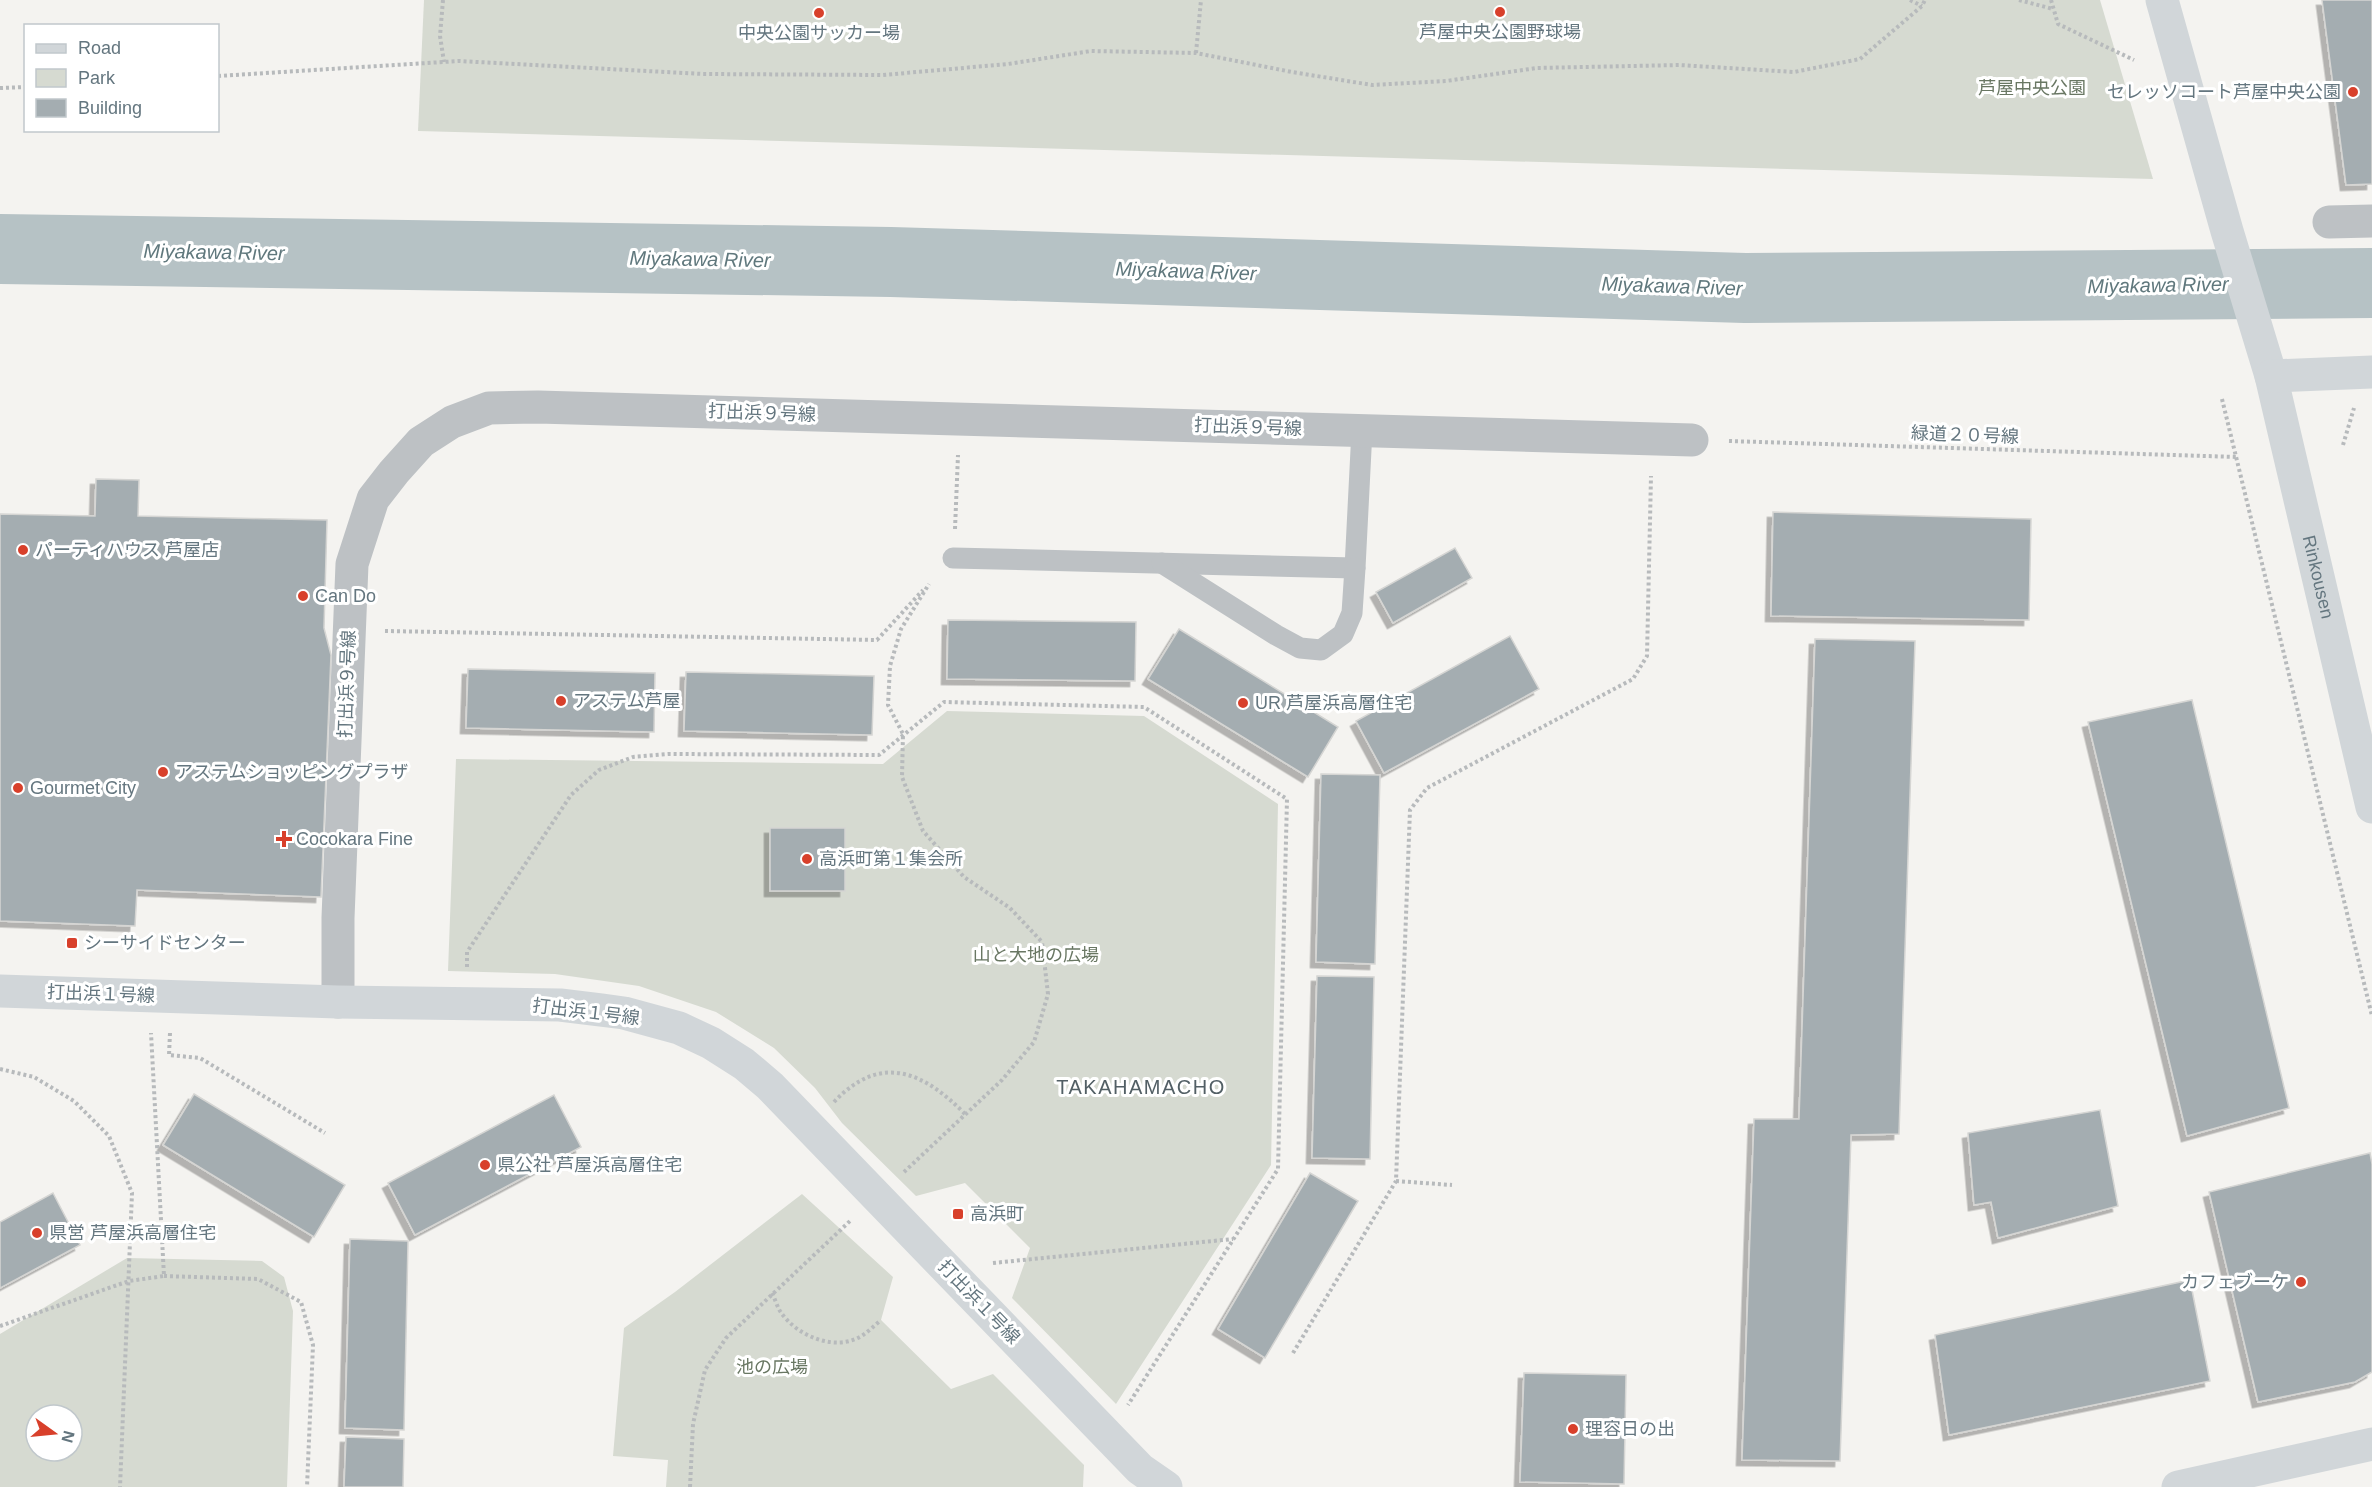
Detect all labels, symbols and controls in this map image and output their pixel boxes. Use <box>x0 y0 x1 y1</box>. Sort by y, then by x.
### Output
marker: 芦屋中央公園野球場 <box>1493 5 1507 19</box>
marker: 中央公園サッカー場 <box>812 6 826 20</box>
place label: 芦屋中央公園野球場 <box>1419 22 1581 42</box>
place label: 中央公園サッカー場 <box>738 23 900 43</box>
legend <box>24 24 219 132</box>
text: Road <box>78 38 121 58</box>
text: Park <box>78 68 116 88</box>
park label: 芦屋中央公園 <box>1978 78 2086 98</box>
place label: セレッソコート芦屋中央公園 <box>2107 82 2341 102</box>
marker: セレッソコート芦屋中央公園 <box>2346 85 2360 99</box>
text: Building <box>78 98 142 118</box>
water label: Miyakawa River <box>143 240 286 264</box>
water label: Miyakawa River <box>629 247 772 271</box>
water label: Miyakawa River <box>1115 258 1258 285</box>
water label: Miyakawa River <box>1601 273 1744 300</box>
water label: Miyakawa River <box>2087 273 2230 297</box>
street label: 打出浜９号線 <box>708 401 816 425</box>
street label: 打出浜９号線 <box>1194 415 1302 439</box>
street label: 緑道２０号線 <box>1911 423 2019 447</box>
street label: Rinkousen <box>2299 533 2338 621</box>
place label: パーティハウス 芦屋店 <box>35 540 219 560</box>
marker: パーティハウス 芦屋店 <box>16 543 30 557</box>
place label: Can Do <box>315 586 376 606</box>
marker: Can Do <box>296 589 310 603</box>
street label: 打出浜９号線 <box>335 630 359 738</box>
place label: アステム芦屋 <box>573 691 680 711</box>
place label: UR 芦屋浜高層住宅 <box>1255 693 1412 713</box>
marker: アステム芦屋 <box>554 694 568 708</box>
marker: UR 芦屋浜高層住宅 <box>1236 696 1250 710</box>
place label: アステムショッピングプラザ <box>175 762 408 782</box>
marker: アステムショッピングプラザ <box>156 765 170 779</box>
place label: Gourmet City <box>30 778 136 798</box>
marker: Gourmet City <box>11 781 25 795</box>
place label: Cocokara Fine <box>296 829 413 849</box>
marker: Cocokara Fine <box>277 832 291 846</box>
place label: 高浜町第１集会所 <box>819 849 963 869</box>
marker: 高浜町第１集会所 <box>800 852 814 866</box>
place label: シーサイドセンター <box>84 933 246 953</box>
marker: シーサイドセンター <box>65 936 79 950</box>
park label: 山と大地の広場 <box>973 945 1099 965</box>
street label: 打出浜１号線 <box>47 982 155 1006</box>
street label: 打出浜１号線 <box>531 995 641 1029</box>
district label: TAKAHAMACHO <box>1056 1076 1226 1098</box>
place label: 県公社 芦屋浜高層住宅 <box>497 1155 682 1175</box>
marker: 県公社 芦屋浜高層住宅 <box>478 1158 492 1172</box>
place label: 高浜町 <box>970 1204 1024 1224</box>
marker: 高浜町 <box>951 1207 965 1221</box>
place label: 県営 芦屋浜高層住宅 <box>49 1223 216 1243</box>
marker: 県営 芦屋浜高層住宅 <box>30 1226 44 1240</box>
street label: 打出浜１号線 <box>934 1256 1024 1348</box>
place label: カフェブーケ <box>2181 1272 2289 1292</box>
marker: カフェブーケ <box>2294 1275 2308 1289</box>
park label: 池の広場 <box>736 1357 808 1377</box>
north arrow <box>24 1403 84 1463</box>
place label: 理容日の出 <box>1585 1419 1675 1439</box>
marker: 理容日の出 <box>1566 1422 1580 1436</box>
text: N <box>58 1429 78 1445</box>

